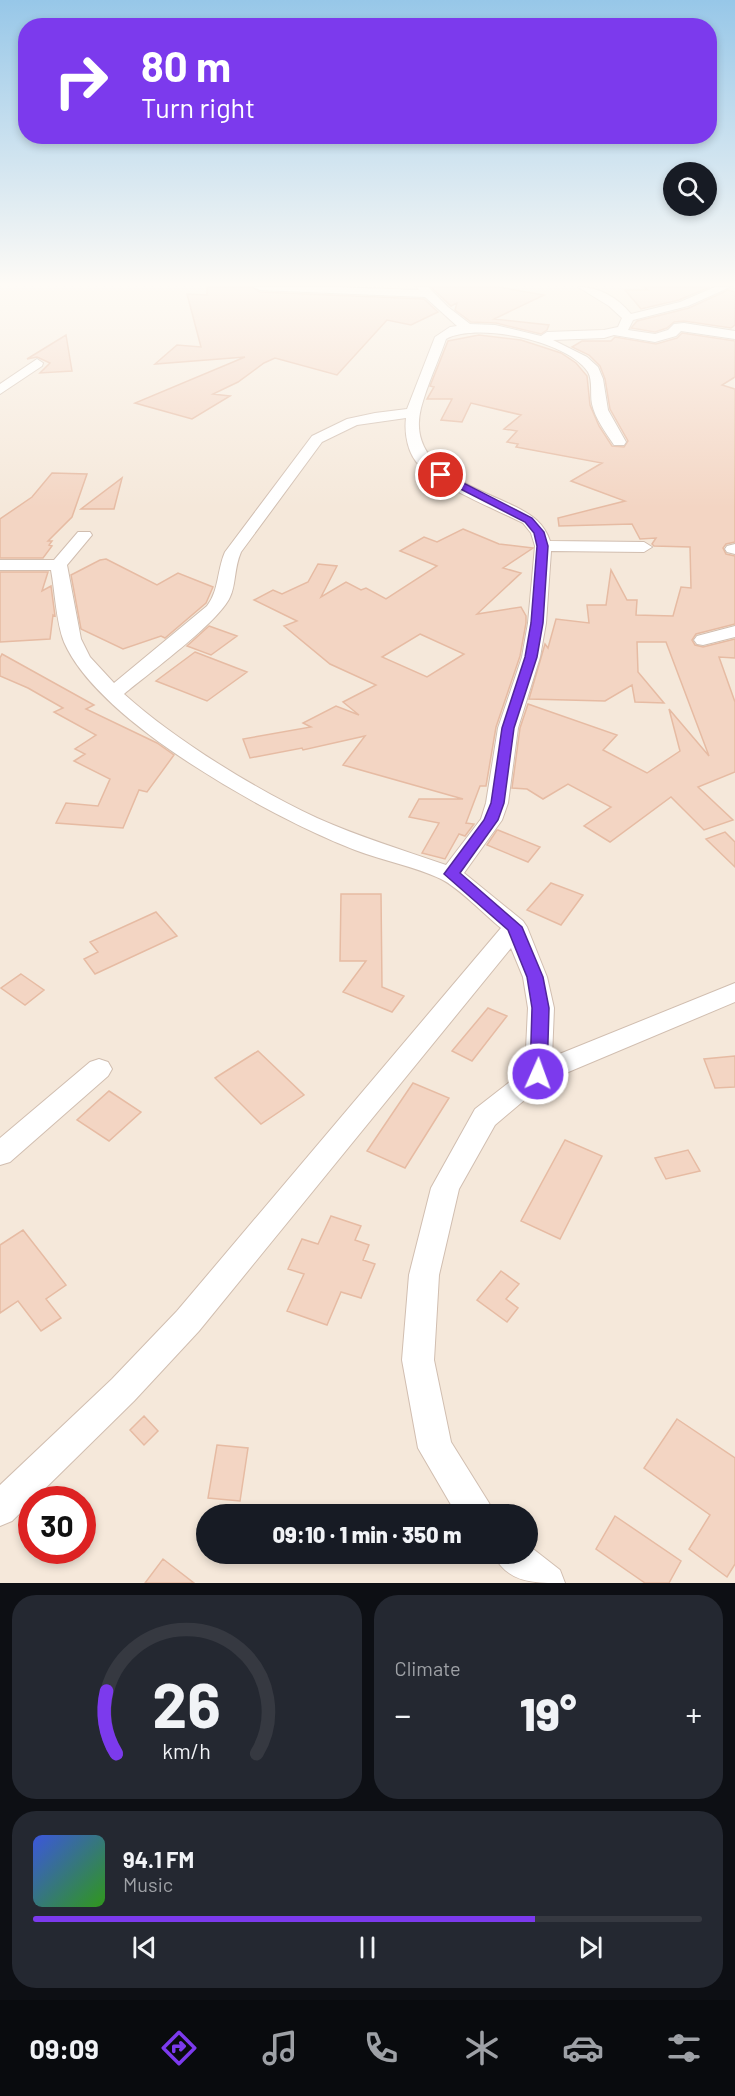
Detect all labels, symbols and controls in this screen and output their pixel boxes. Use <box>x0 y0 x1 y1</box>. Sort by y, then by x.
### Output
text: 80 m <box>141 40 231 90</box>
icon: right <box>42 42 120 120</box>
text: Turn right <box>141 91 255 123</box>
map controls <box>663 162 717 216</box>
button: search <box>663 162 717 216</box>
pin <box>415 449 466 500</box>
icon: arrive <box>424 458 457 491</box>
position arrow <box>506 1042 570 1106</box>
speed limit sign: 30 <box>18 1486 96 1564</box>
text: 09:10 · 1 min · 350 m <box>272 1521 462 1547</box>
text: Climate <box>395 1656 461 1680</box>
text: 26 <box>153 1666 221 1740</box>
text: 19° <box>520 1686 577 1740</box>
text: − <box>395 1694 411 1734</box>
text: + <box>686 1694 702 1734</box>
text: km/h <box>162 1738 211 1763</box>
text: 94.1 FM <box>123 1846 194 1872</box>
text: Music <box>123 1872 173 1896</box>
icon: previous <box>128 1931 161 1964</box>
icon: pause <box>351 1931 384 1964</box>
icon: next <box>574 1931 607 1964</box>
icon: directions <box>158 2027 200 2069</box>
icon: music <box>259 2027 301 2069</box>
icon: phone <box>360 2027 402 2069</box>
icon: climate <box>461 2027 503 2069</box>
icon: car <box>562 2027 604 2069</box>
icon: filters <box>663 2027 705 2069</box>
text: 09:09 <box>30 2032 99 2064</box>

